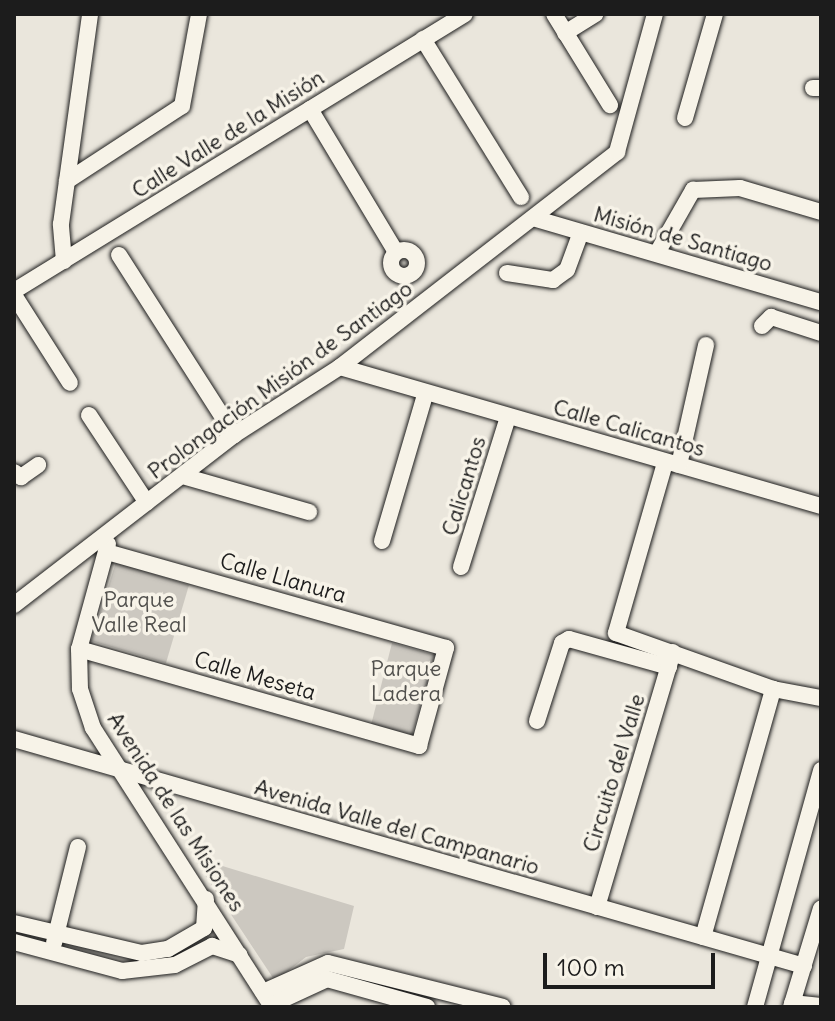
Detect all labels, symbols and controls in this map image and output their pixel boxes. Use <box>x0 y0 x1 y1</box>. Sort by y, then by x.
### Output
street label: Calle Valle de la Misión <box>127 64 329 204</box>
street label: Misión de Santiago <box>591 201 775 277</box>
street label: Prolongación Misión de Santiago <box>143 275 417 485</box>
street label: Calle Calicantos <box>550 394 708 462</box>
street label: Calicantos <box>436 433 492 539</box>
street label: Calle Llanura <box>217 547 349 609</box>
park label: Parque Valle Real <box>91 586 187 638</box>
street label: Calle Meseta <box>191 646 319 706</box>
park label: Parque Ladera <box>371 655 441 706</box>
street label: Circuito del Valle <box>577 691 651 855</box>
street label: Avenida de las Misiones <box>102 707 250 917</box>
street label: Avenida Valle del Campanario <box>252 774 542 880</box>
scale bar <box>547 937 719 987</box>
text: 100 m <box>557 952 625 982</box>

